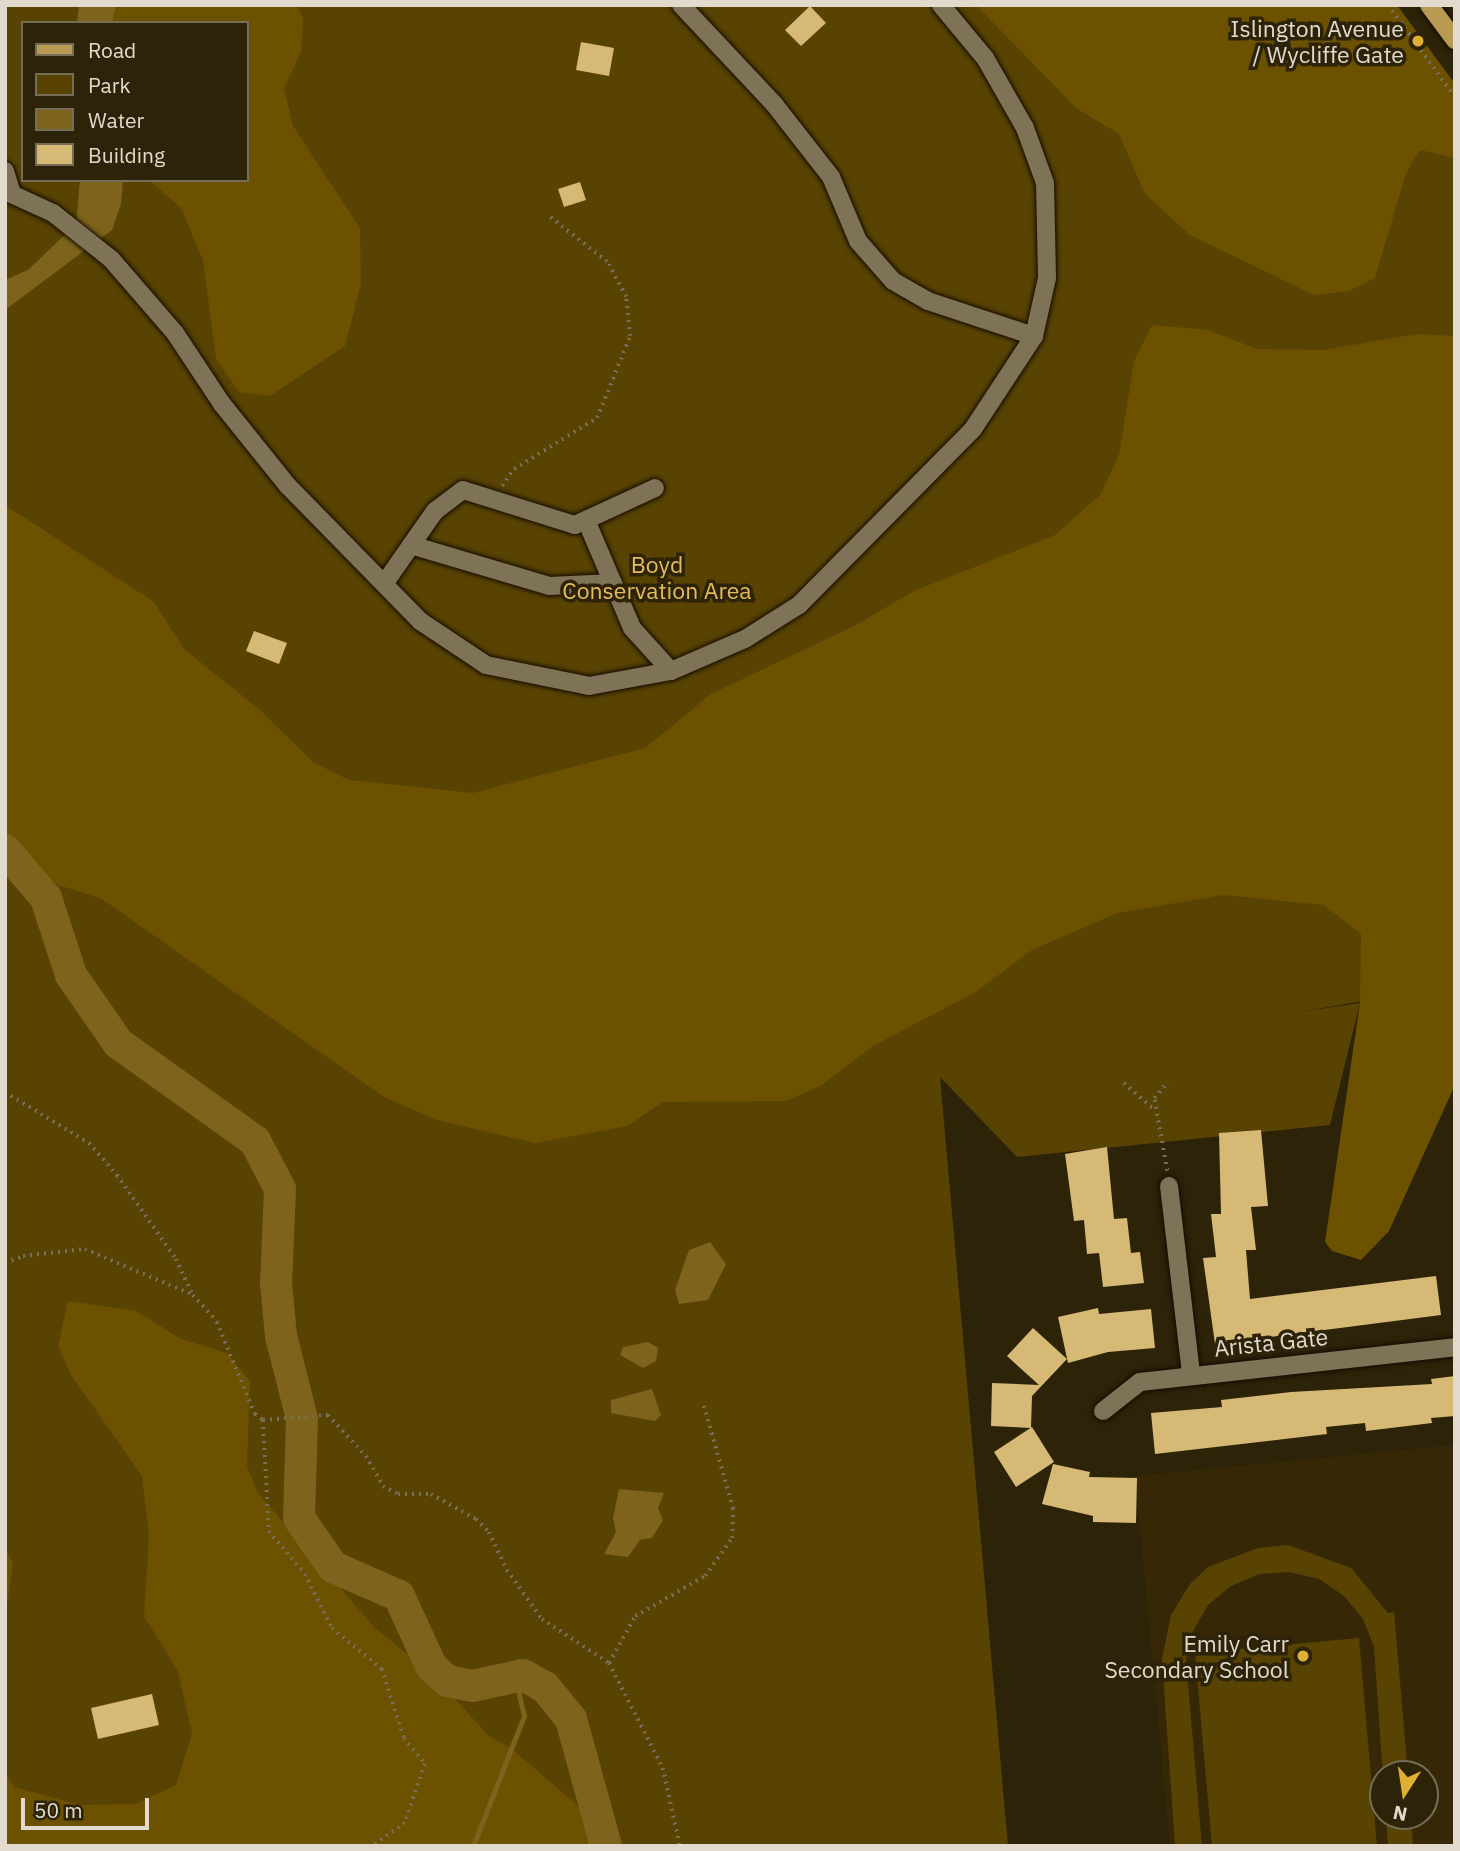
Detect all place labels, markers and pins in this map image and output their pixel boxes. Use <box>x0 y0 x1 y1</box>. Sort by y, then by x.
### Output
place label: Islington Avenue / Wycliffe Gate <box>1230 14 1404 68</box>
marker: Islington Avenue / Wycliffe Gate <box>1410 33 1426 49</box>
place label: Emily Carr Secondary School <box>1104 1629 1289 1683</box>
marker: Emily Carr Secondary School <box>1295 1648 1311 1664</box>

